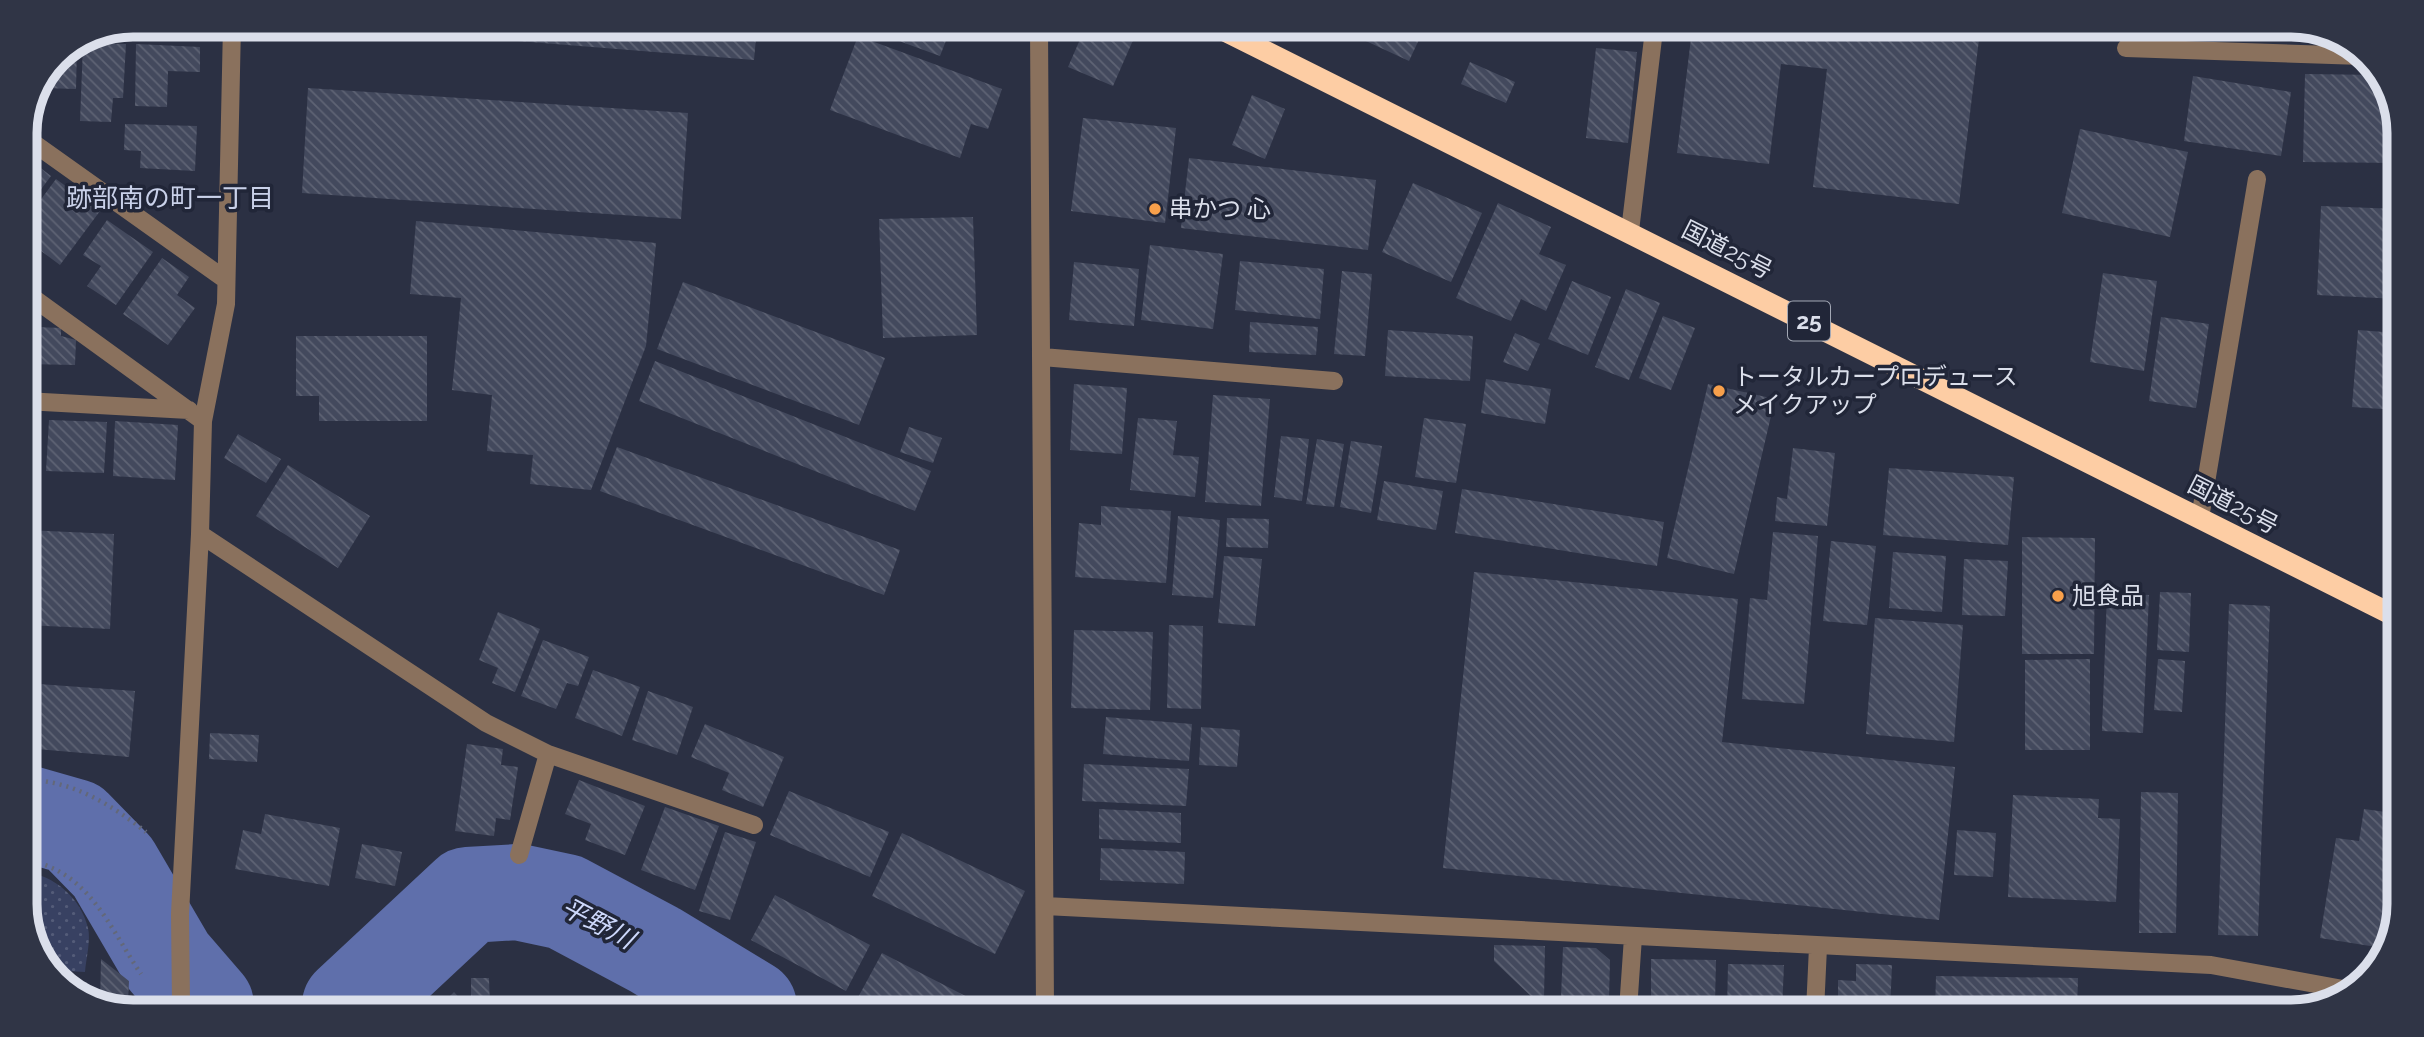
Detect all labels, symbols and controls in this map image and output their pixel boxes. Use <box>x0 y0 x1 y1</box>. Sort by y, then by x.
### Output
district label: 跡部南の町一丁目 <box>66 183 274 213</box>
place label: 串かつ 心 <box>1169 194 1271 223</box>
marker: 串かつ 心 <box>1147 201 1163 217</box>
street label: 国道25号 <box>1677 214 1777 285</box>
road number: 25 <box>1788 302 1830 340</box>
place label: トータルカープロデュース メイクアップ <box>1733 362 2018 419</box>
marker: トータルカープロデュース メイクアップ <box>1711 383 1727 399</box>
street label: 国道25号 <box>2183 469 2283 540</box>
place label: 旭食品 <box>2072 581 2144 610</box>
marker: 旭食品 <box>2050 588 2066 604</box>
water label: 平野川 <box>557 891 642 956</box>

